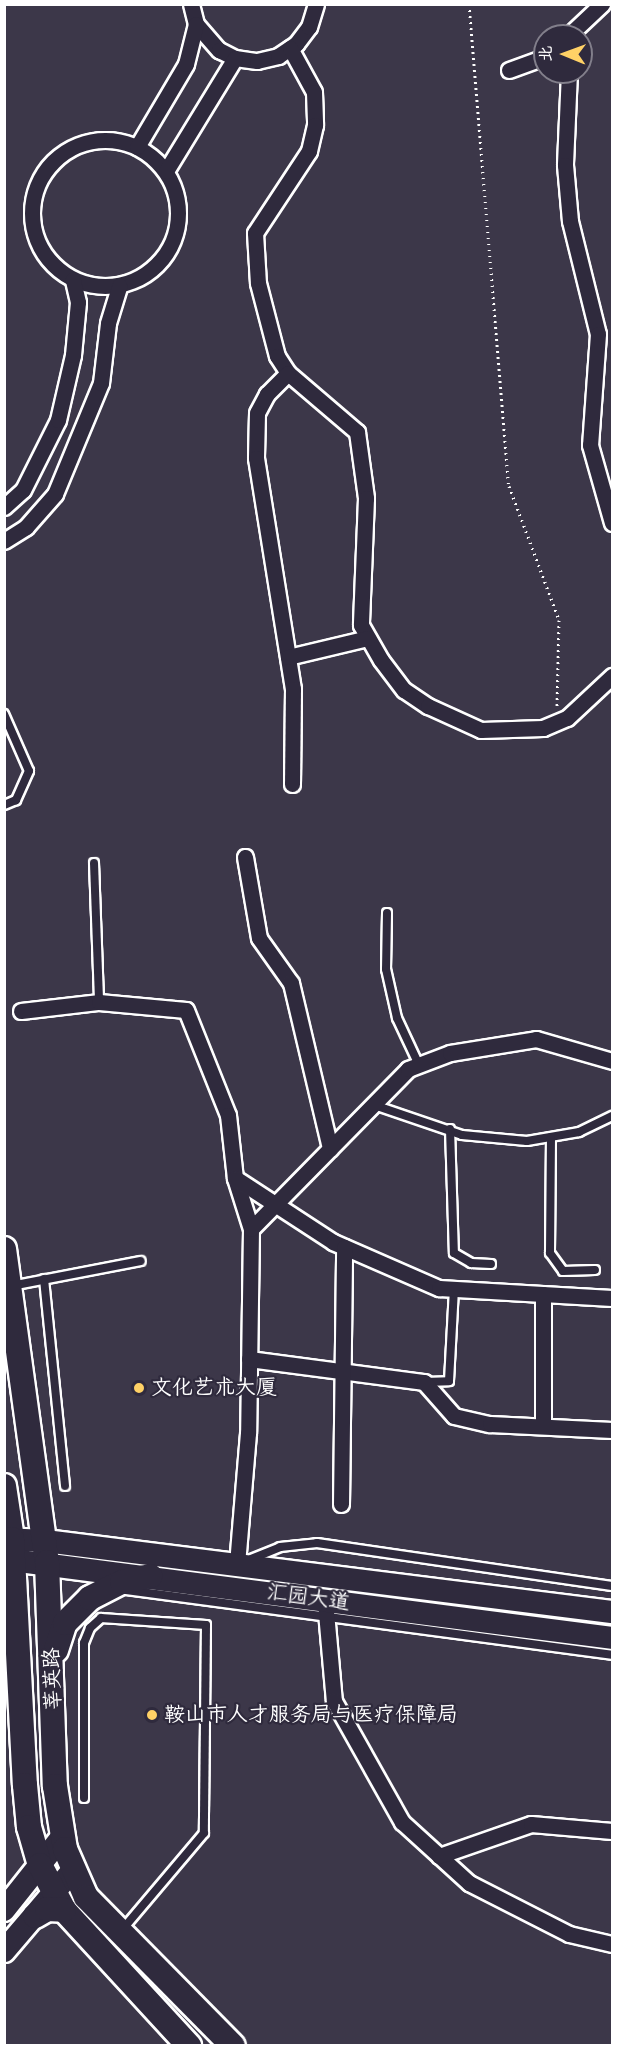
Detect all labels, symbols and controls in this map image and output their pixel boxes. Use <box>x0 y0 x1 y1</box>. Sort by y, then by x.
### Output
north arrow <box>533 24 593 84</box>
text: 北 <box>536 46 557 62</box>
place label: 文化艺术大厦 <box>151 1375 277 1401</box>
marker: 文化艺术大厦 <box>132 1381 146 1395</box>
street label: 汇园大道 <box>265 1580 351 1616</box>
street label: 莘英路 <box>39 1647 67 1711</box>
place label: 鞍山市人才服务局与医疗保障局 <box>164 1702 458 1728</box>
marker: 鞍山市人才服务局与医疗保障局 <box>145 1708 159 1722</box>

